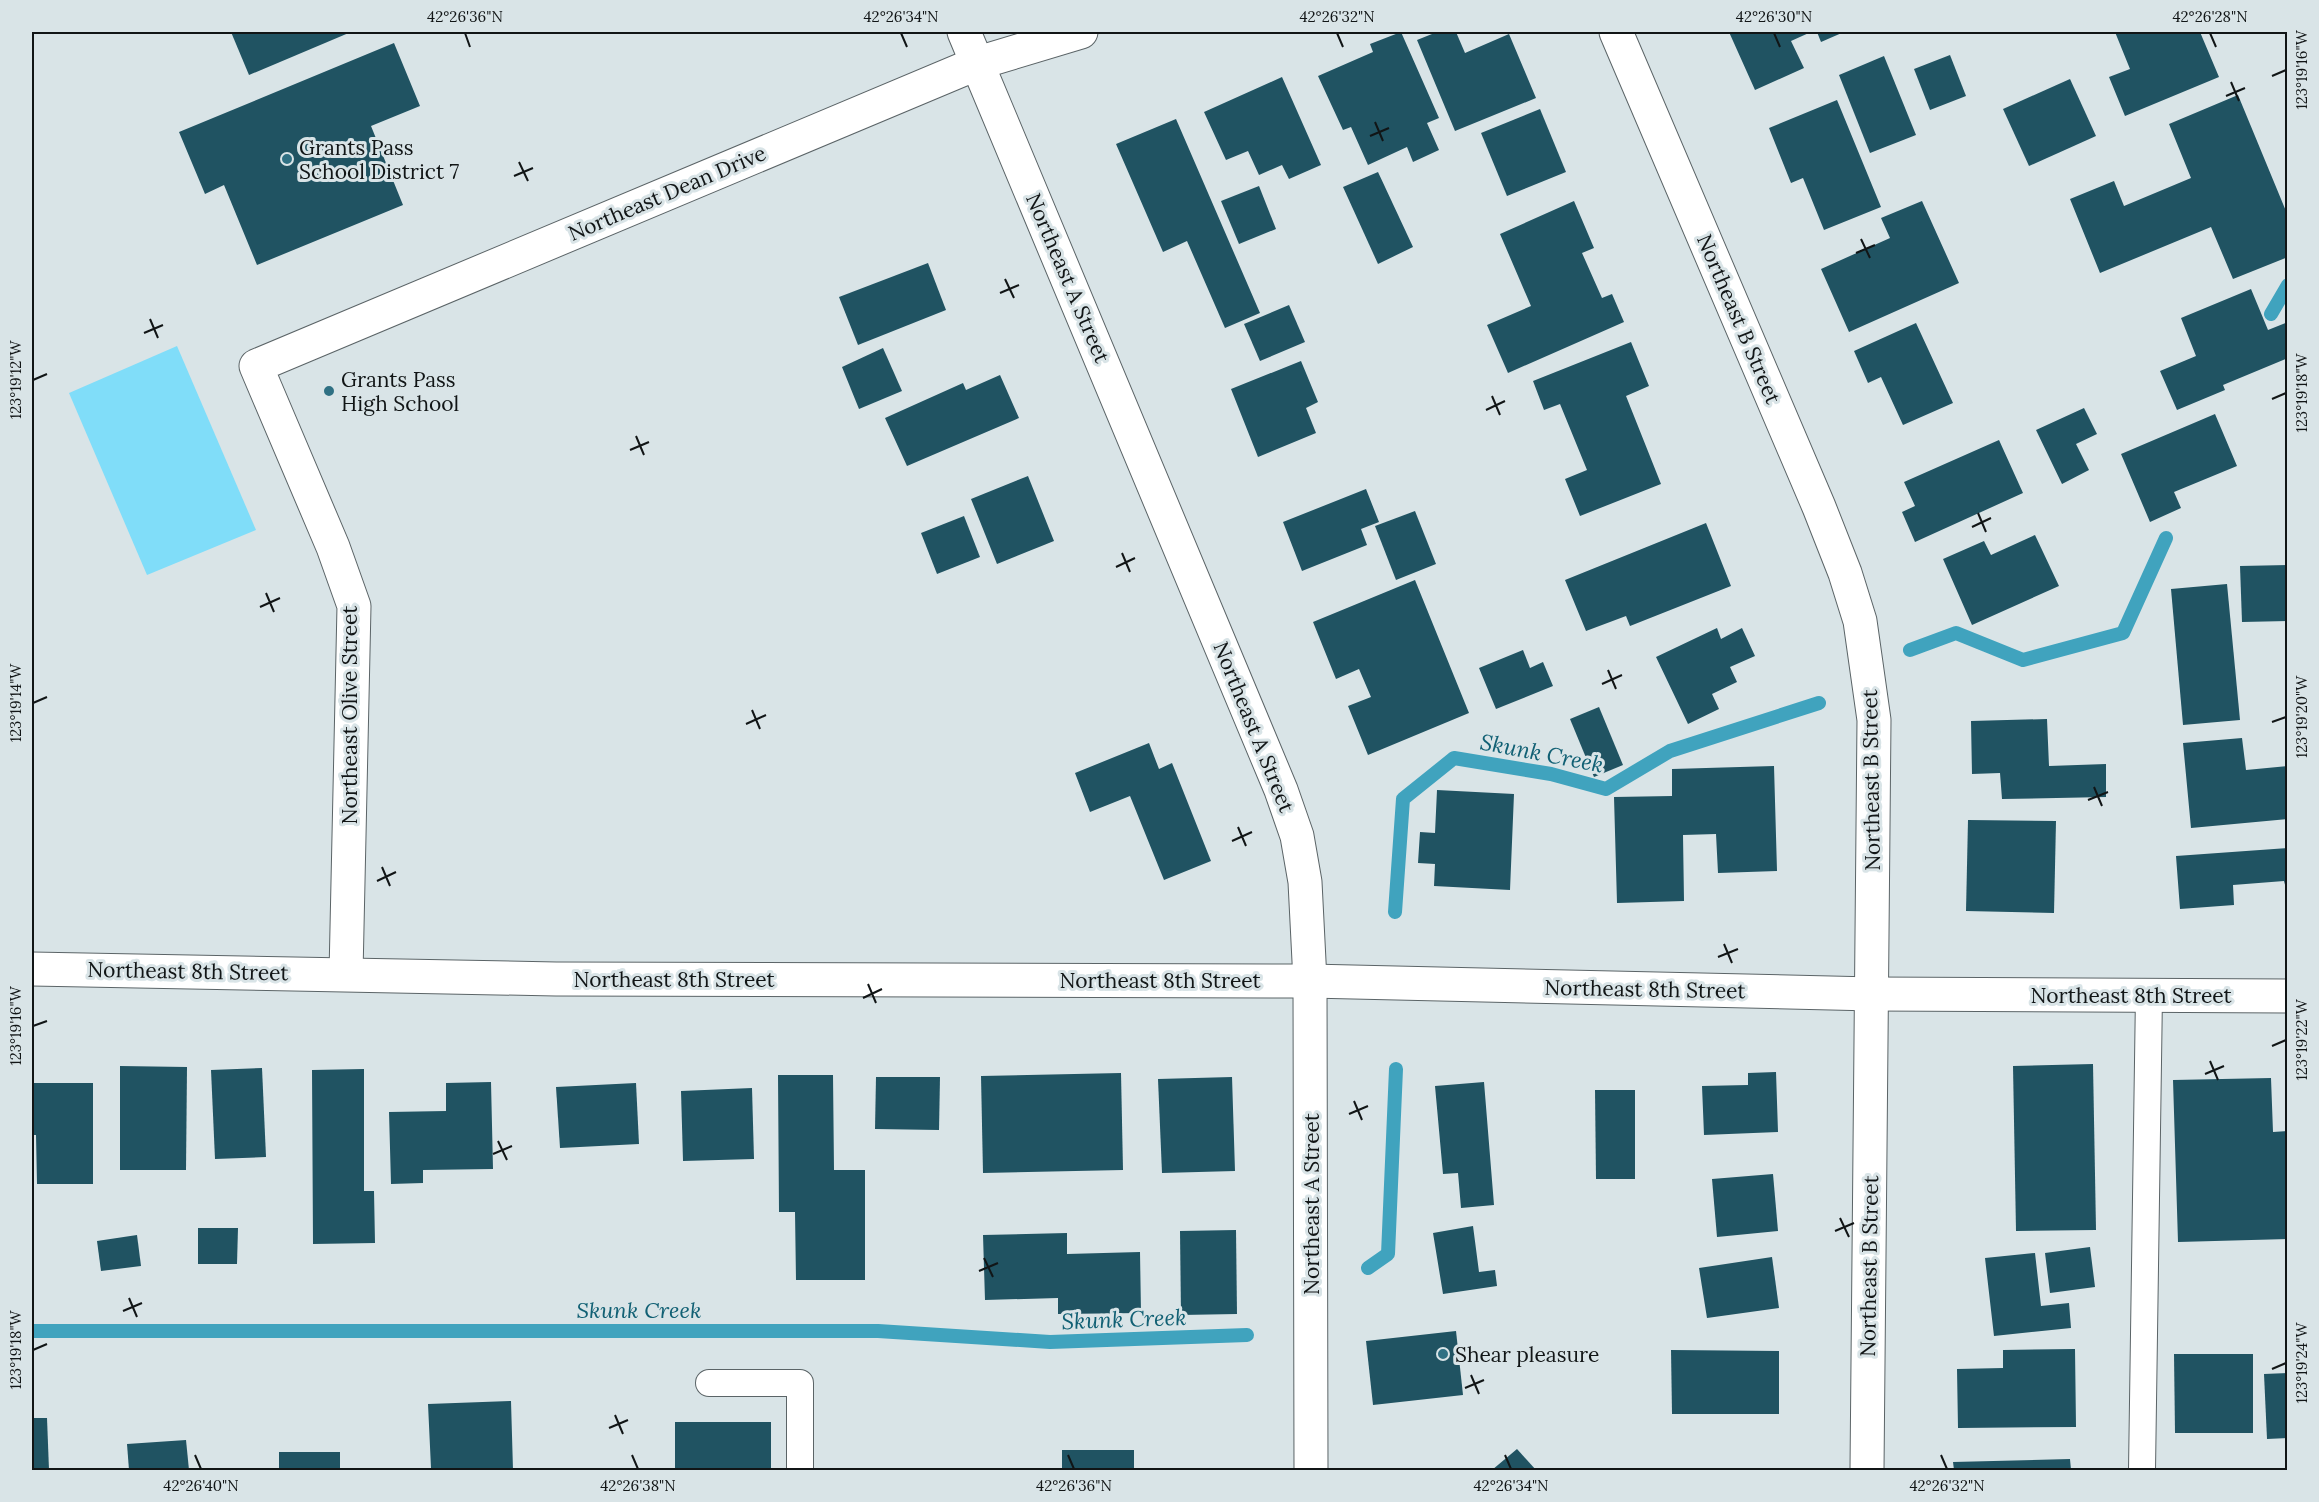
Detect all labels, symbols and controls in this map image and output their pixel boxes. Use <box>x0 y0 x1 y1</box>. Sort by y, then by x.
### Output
text: 42°26'36"N <box>427 7 503 26</box>
text: 42°26'34"N <box>863 7 939 26</box>
text: 42°26'32"N <box>1299 7 1375 26</box>
text: 42°26'30"N <box>1736 7 1812 26</box>
text: 42°26'28"N <box>2172 7 2248 26</box>
text: 123°19'16"W <box>2292 29 2311 110</box>
place label: Grants Pass School District 7 <box>299 134 460 185</box>
street label: Northeast Dean Drive <box>564 139 770 247</box>
marker: Grants Pass School District 7 <box>280 152 294 166</box>
street label: Northeast A Street <box>1020 189 1116 368</box>
street label: Northeast B Street <box>1691 230 1787 409</box>
text: 123°19'12"W <box>6 340 25 419</box>
text: 123°19'18"W <box>2292 352 2311 432</box>
place label: Grants Pass High School <box>341 366 459 417</box>
marker: Grants Pass High School <box>322 384 336 398</box>
street label: Northeast Olive Street <box>336 605 363 824</box>
street label: Northeast A Street <box>1207 638 1301 817</box>
text: 123°19'14"W <box>6 663 25 742</box>
text: 123°19'20"W <box>2292 675 2311 758</box>
street label: Northeast B Street <box>1856 688 1886 871</box>
water label: Skunk Creek <box>1478 727 1606 779</box>
street label: Northeast 8th Street <box>87 956 290 986</box>
street label: Northeast 8th Street <box>573 966 775 993</box>
street label: Northeast 8th Street <box>1059 967 1261 994</box>
street label: Northeast 8th Street <box>1544 974 1747 1004</box>
street label: Northeast 8th Street <box>2030 982 2232 1009</box>
text: 123°19'16"W <box>6 985 25 1066</box>
text: 123°19'22"W <box>2292 998 2311 1081</box>
street label: Northeast A Street <box>1298 1112 1325 1295</box>
street label: Northeast B Street <box>1854 1174 1884 1357</box>
water label: Skunk Creek <box>576 1296 702 1324</box>
water label: Skunk Creek <box>1061 1303 1187 1335</box>
text: 123°19'18"W <box>6 1309 25 1389</box>
text: 123°19'24"W <box>2292 1322 2311 1403</box>
place label: Shear pleasure <box>1455 1341 1599 1368</box>
marker: Shear pleasure <box>1436 1347 1450 1361</box>
text: 42°26'40"N <box>163 1476 239 1495</box>
text: 42°26'38"N <box>600 1476 676 1495</box>
text: 42°26'36"N <box>1036 1476 1112 1495</box>
text: 42°26'34"N <box>1473 1476 1549 1495</box>
text: 42°26'32"N <box>1909 1476 1985 1495</box>

